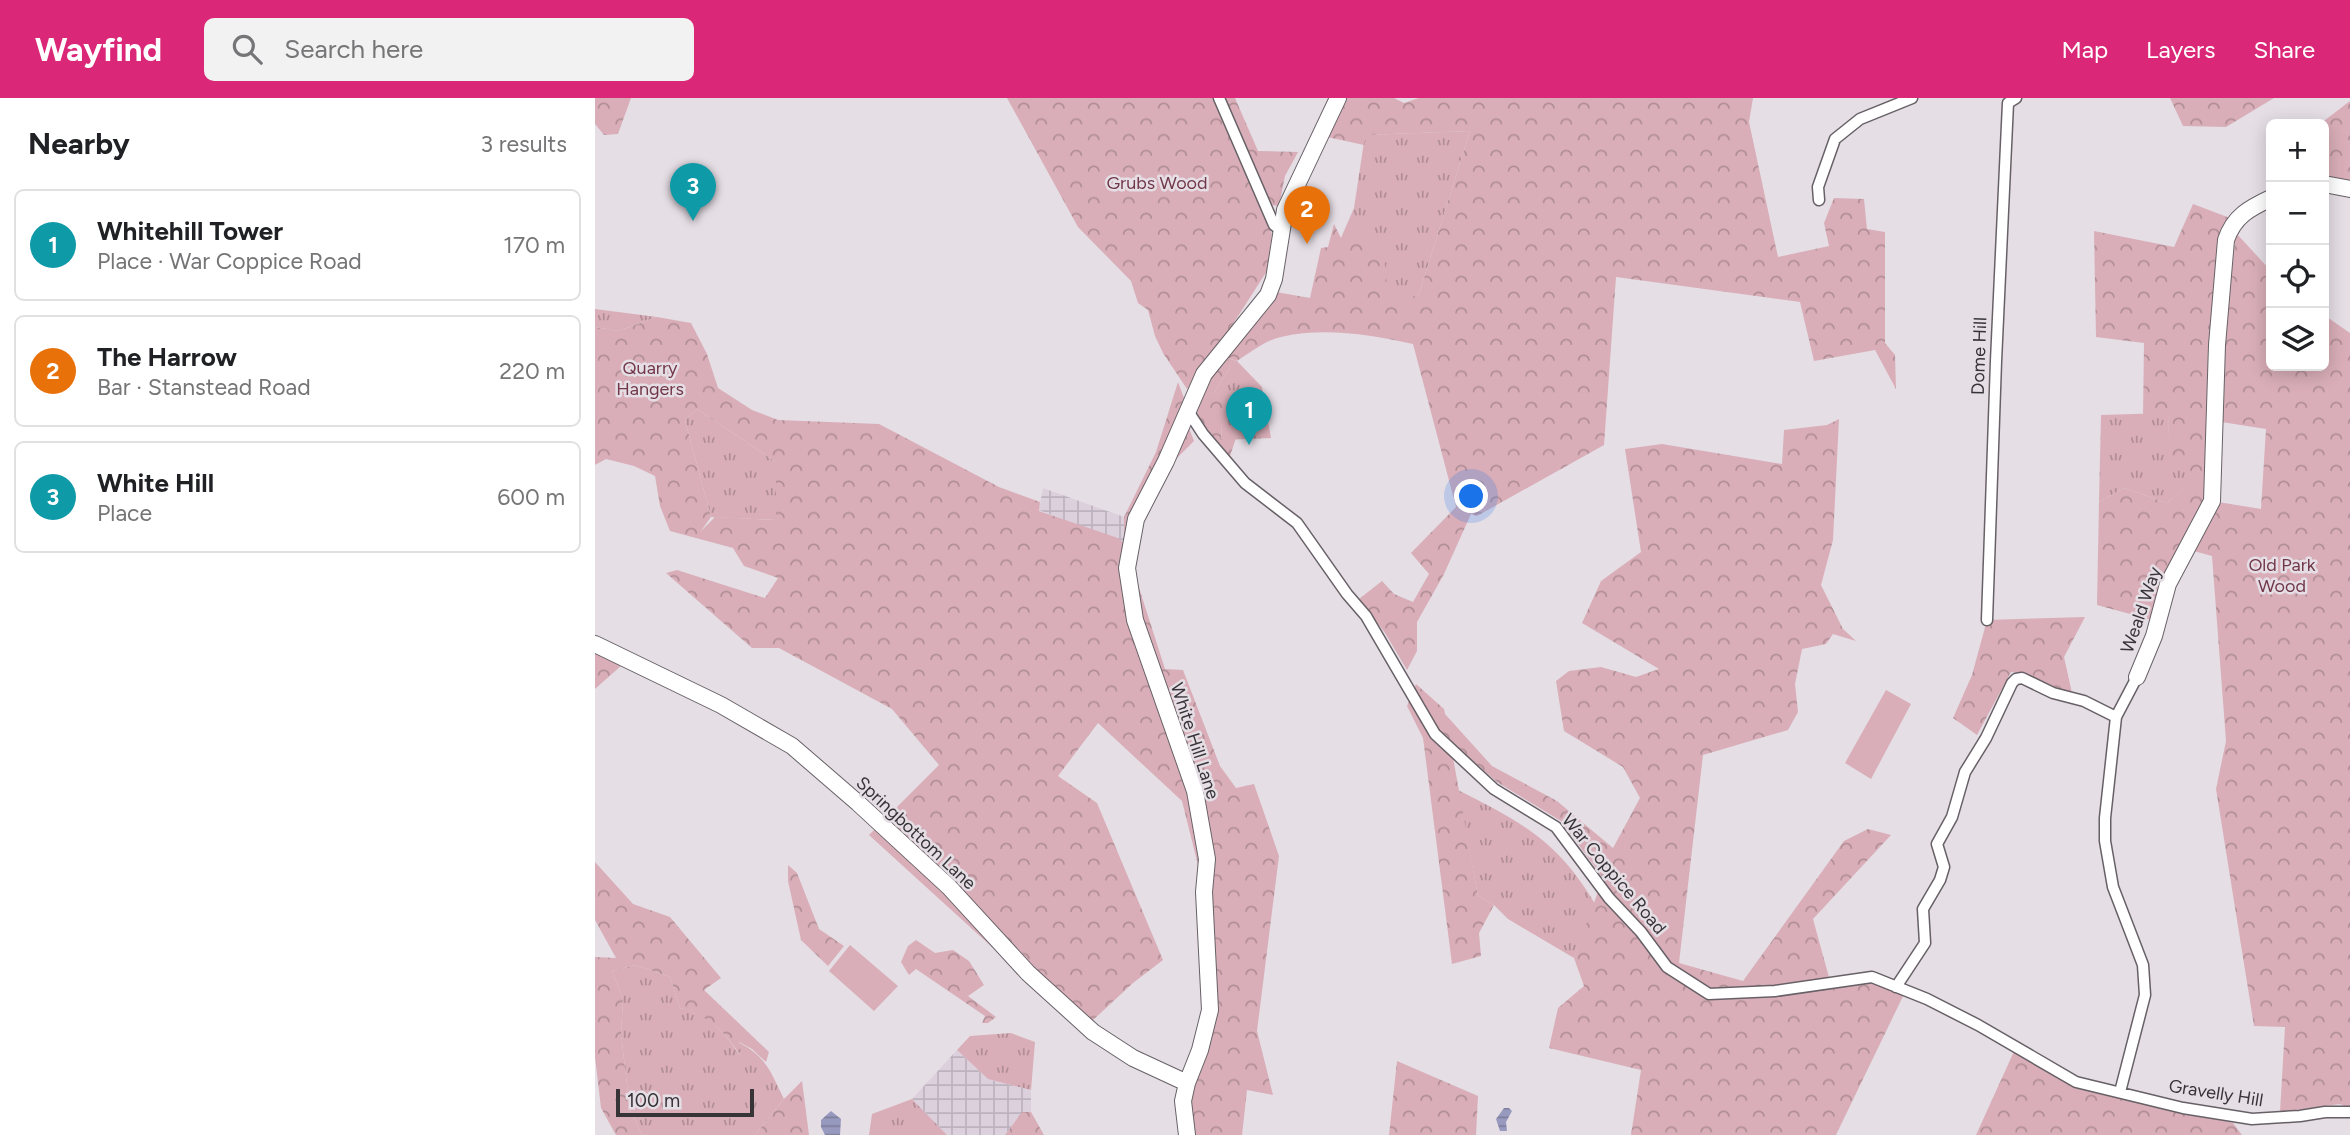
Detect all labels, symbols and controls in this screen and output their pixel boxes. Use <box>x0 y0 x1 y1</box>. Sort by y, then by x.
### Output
search box <box>204 18 694 81</box>
text: Wayfind <box>35 30 162 69</box>
icon: search <box>228 30 266 68</box>
text: Search here <box>284 33 423 65</box>
text: Map <box>2061 35 2108 64</box>
text: Layers <box>2146 35 2215 64</box>
text: Share <box>2253 35 2315 64</box>
map controls <box>2266 119 2329 371</box>
button: + <box>2266 119 2329 182</box>
text: Nearby <box>28 125 130 162</box>
text: 3 results <box>480 130 567 158</box>
pin: 3 <box>670 163 716 221</box>
park label: Grubs Wood <box>1106 172 1208 194</box>
button: − <box>2266 182 2329 245</box>
pin: 2 <box>1284 186 1330 244</box>
text: Whitehill Tower <box>97 215 283 247</box>
text: 1 <box>48 231 58 259</box>
text: 170 m <box>503 231 565 259</box>
button: locate <box>2266 245 2329 308</box>
text: Place · War Coppice Road <box>97 247 362 275</box>
button: layers <box>2266 308 2329 371</box>
street label: Dome Hill <box>1967 317 1991 395</box>
text: The Harrow <box>97 341 237 373</box>
text: 2 <box>46 357 60 385</box>
text: 220 m <box>499 357 565 385</box>
park label: Quarry Hangers <box>616 357 684 400</box>
text: Bar · Stanstead Road <box>97 373 311 401</box>
pin: 1 <box>1226 387 1272 445</box>
text: White Hill <box>97 467 214 499</box>
your location <box>1454 479 1488 513</box>
text: 3 <box>47 483 59 511</box>
text: 600 m <box>497 483 565 511</box>
text: Place <box>97 499 152 527</box>
park label: Old Park Wood <box>2248 554 2316 597</box>
street label: Weald Way <box>2116 564 2166 656</box>
street label: White Hill Lane <box>1166 680 1224 802</box>
street label: Springbottom Lane <box>852 772 981 894</box>
street label: War Coppice Road <box>1557 809 1671 939</box>
street label: Gravelly Hill <box>2167 1075 2265 1111</box>
scale bar <box>616 1086 754 1118</box>
text: 100 m <box>627 1089 680 1112</box>

